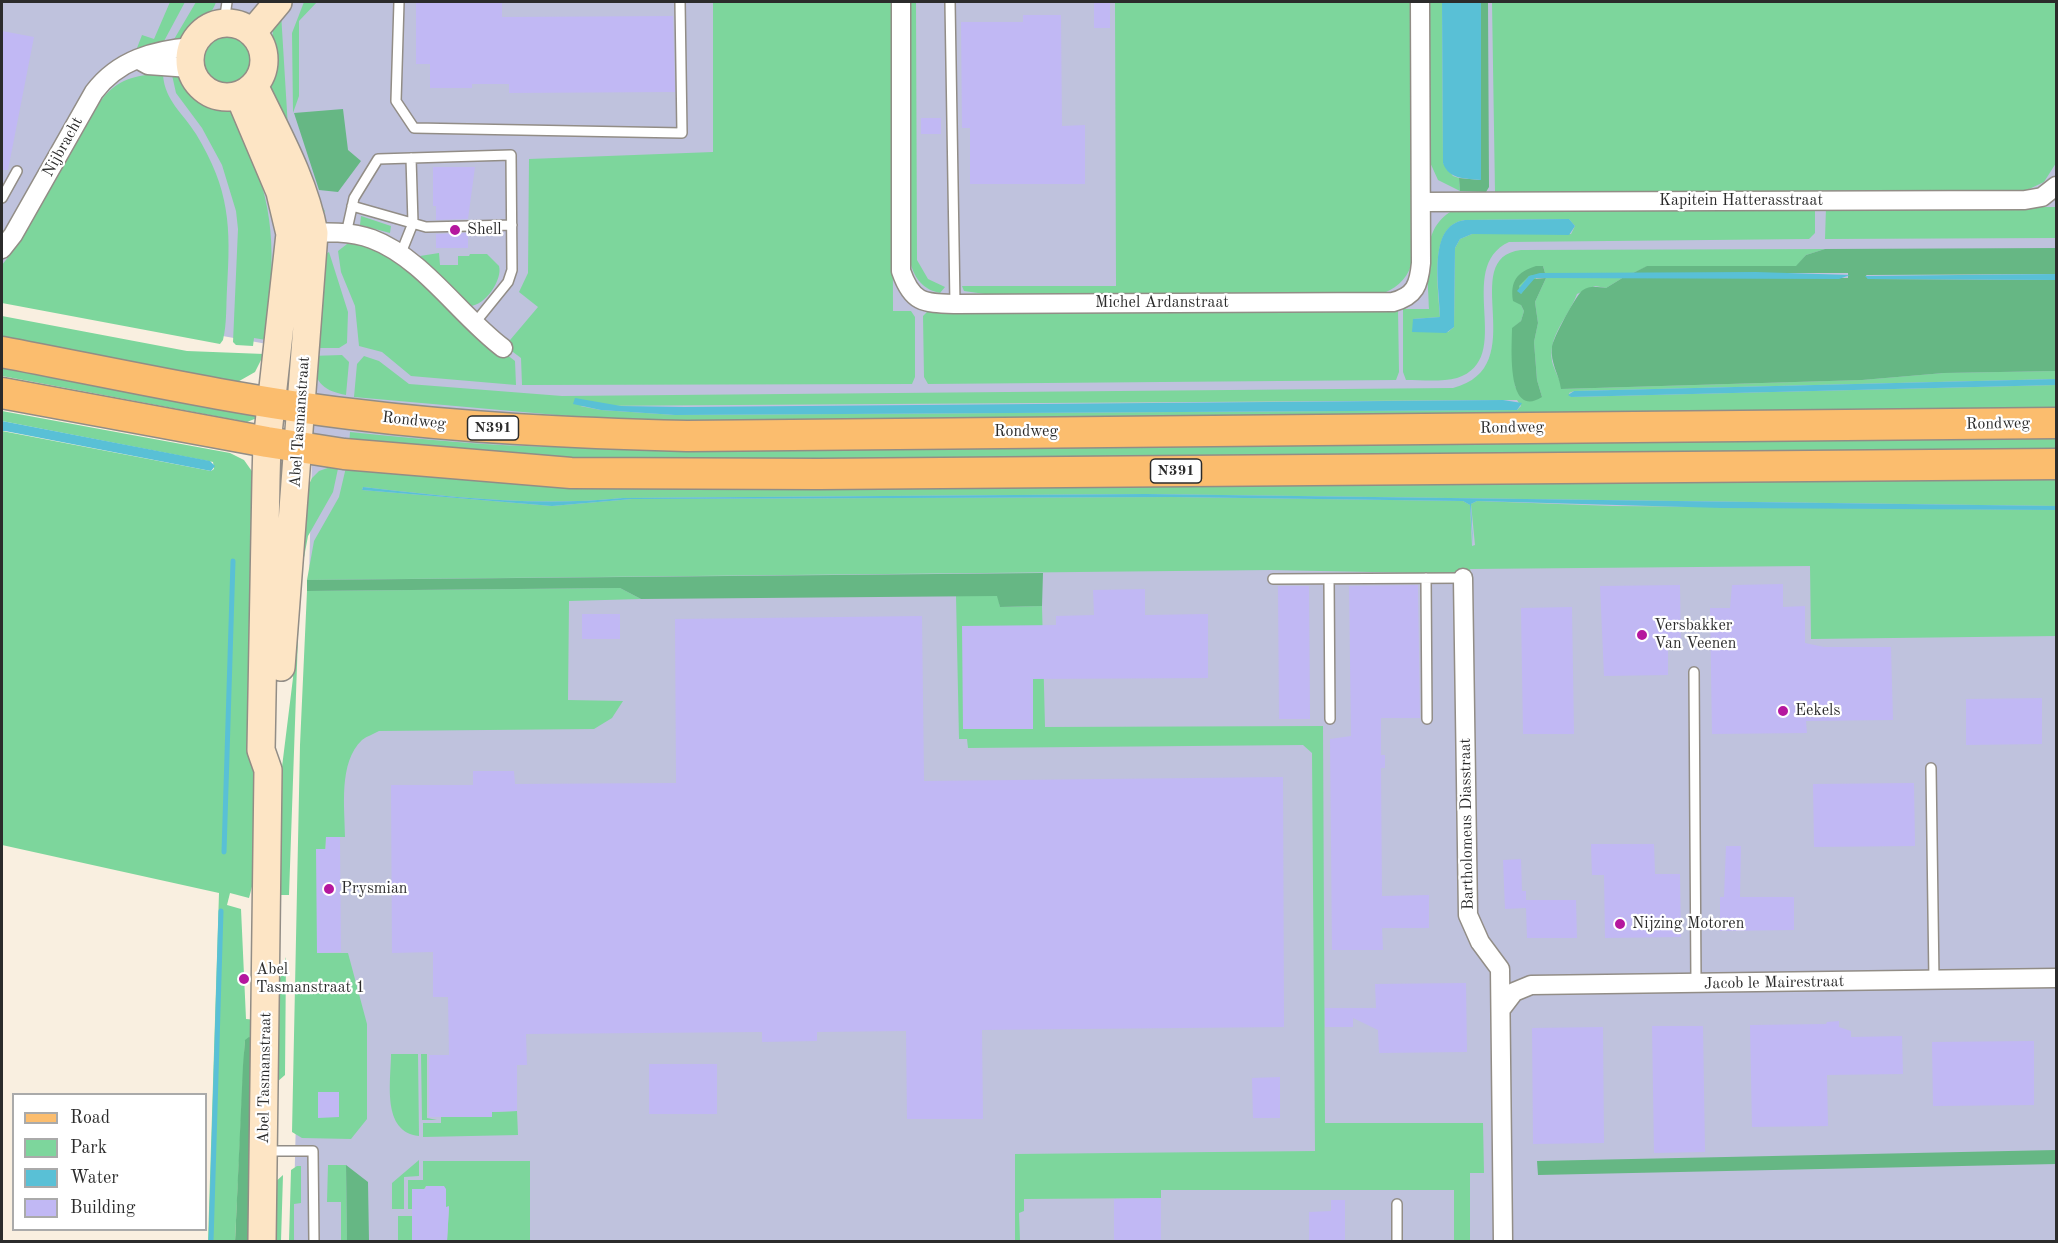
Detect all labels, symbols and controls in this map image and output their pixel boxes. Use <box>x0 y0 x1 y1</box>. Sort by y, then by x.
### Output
street label: Nijbracht <box>39 114 87 180</box>
street label: Kapitein Hatterasstraat <box>1659 191 1823 211</box>
place label: Shell <box>467 220 502 240</box>
marker: Shell <box>448 223 462 237</box>
street label: Michel Ardanstraat <box>1095 293 1229 313</box>
street label: Abel Tasmanstraat <box>286 356 314 488</box>
street label: Rondweg <box>381 408 447 434</box>
street label: Rondweg <box>1966 414 2030 434</box>
road number: N391 <box>468 416 518 440</box>
street label: Rondweg <box>1480 418 1544 438</box>
street label: Rondweg <box>994 422 1058 442</box>
road number: N391 <box>1150 459 1202 483</box>
place label: Versbakker Van Veenen <box>1654 616 1736 654</box>
marker: Versbakker Van Veenen <box>1635 628 1649 642</box>
place label: Eekels <box>1795 701 1840 721</box>
marker: Eekels <box>1776 704 1790 718</box>
street label: Bartholomeus Diasstraat <box>1456 738 1478 910</box>
place label: Prysmian <box>341 879 407 899</box>
marker: Prysmian <box>322 882 336 896</box>
place label: Nijzing Motoren <box>1632 914 1744 934</box>
marker: Nijzing Motoren <box>1613 917 1627 931</box>
place label: Abel Tasmanstraat 1 <box>256 960 365 998</box>
marker: Abel Tasmanstraat 1 <box>237 972 251 986</box>
street label: Jacob le Mairestraat <box>1704 972 1844 994</box>
street label: Abel Tasmanstraat <box>254 1012 276 1144</box>
legend <box>12 1093 207 1231</box>
text: Road <box>70 1109 110 1127</box>
text: Park <box>70 1139 107 1157</box>
text: Water <box>70 1169 119 1187</box>
text: Building <box>70 1199 135 1217</box>

